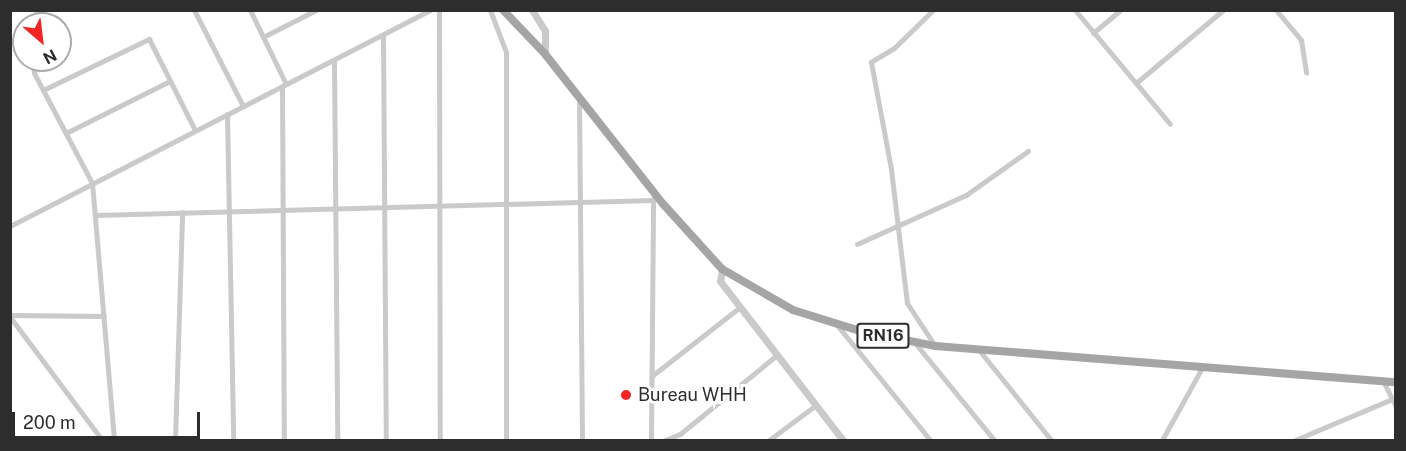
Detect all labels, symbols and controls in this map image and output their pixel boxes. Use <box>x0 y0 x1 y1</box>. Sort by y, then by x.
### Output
north arrow <box>12 12 72 72</box>
text: N <box>40 45 60 68</box>
road number: RN16 <box>856 323 910 349</box>
place label: Bureau WHH <box>638 384 747 406</box>
marker: Bureau WHH <box>619 388 633 402</box>
scale bar <box>15 400 202 438</box>
text: 200 m <box>23 412 76 433</box>

